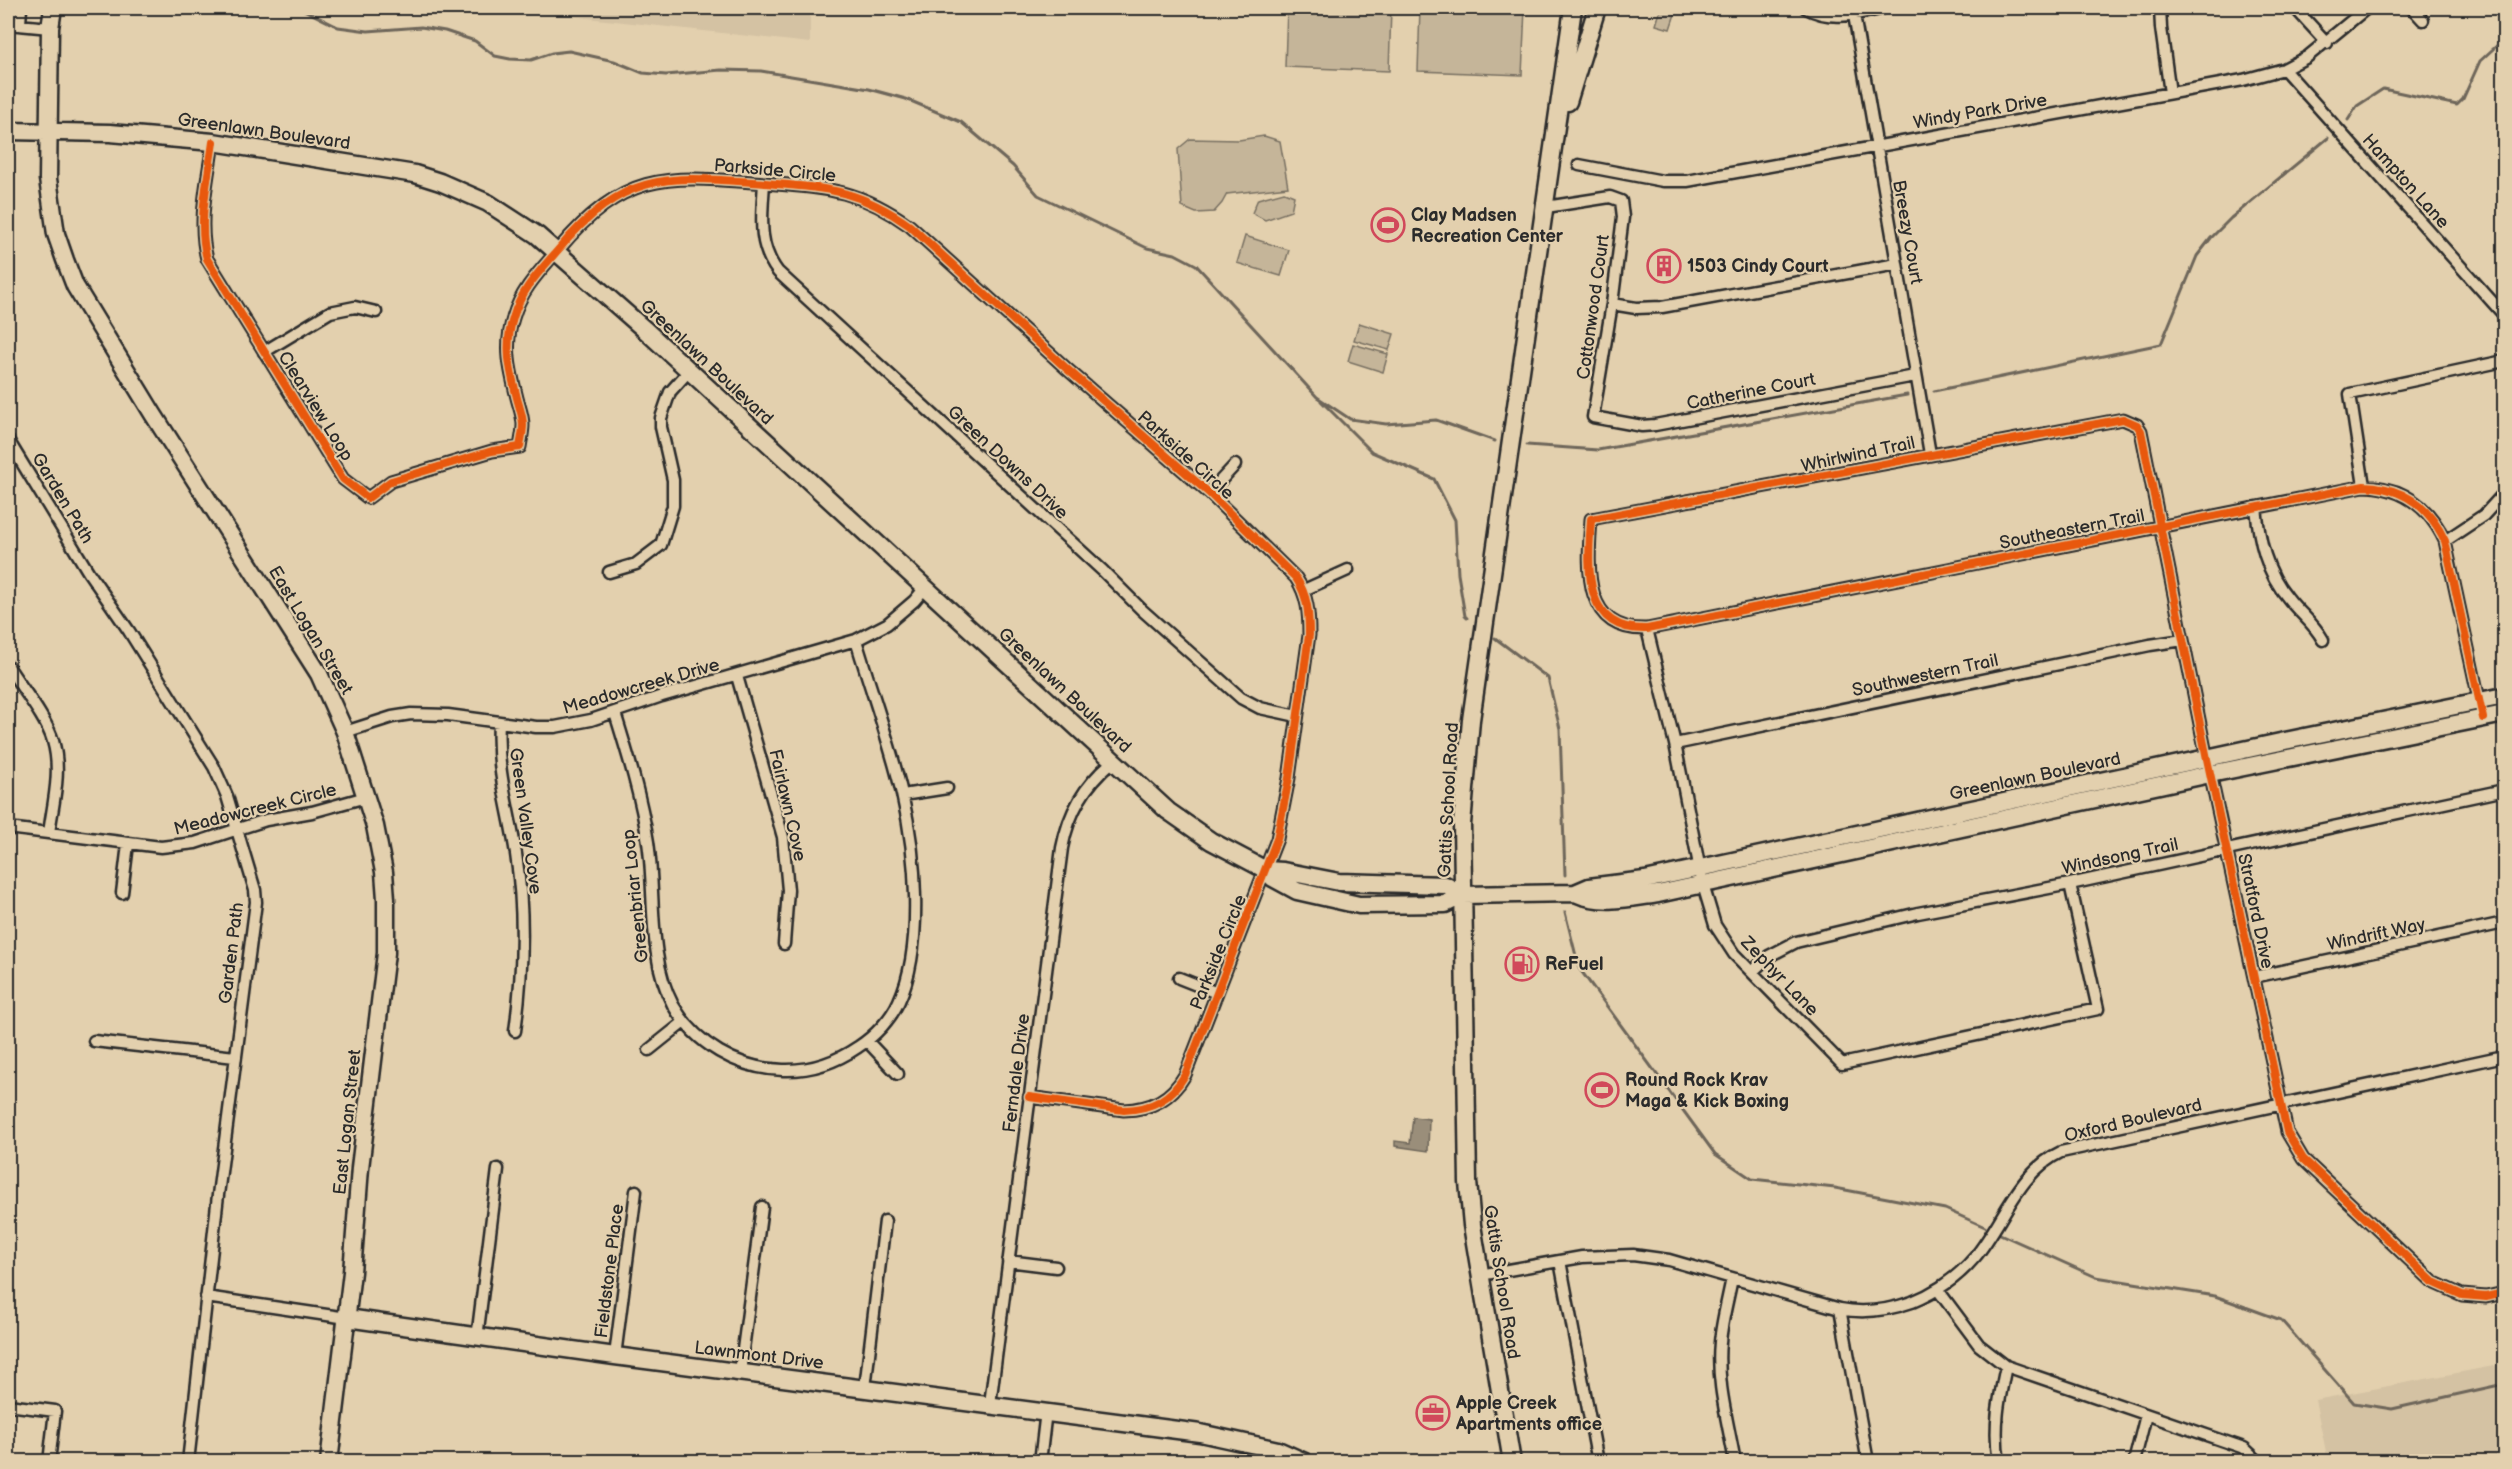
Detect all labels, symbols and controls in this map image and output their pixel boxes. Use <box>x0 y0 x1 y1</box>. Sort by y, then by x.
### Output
street label: Windy Park Drive <box>1912 89 2049 134</box>
street label: Greenlawn Boulevard <box>176 109 352 154</box>
street label: Hampton Lane <box>2358 130 2454 233</box>
street label: Parkside Circle <box>713 155 837 186</box>
street label: Breezy Court <box>1888 178 1927 286</box>
place label: Clay Madsen Recreation Center <box>1411 205 1564 247</box>
sports icon: Clay Madsen Recreation Center <box>1370 207 1406 243</box>
street label: Cottonwood Court <box>1573 233 1614 381</box>
building icon: 1503 Cindy Court <box>1646 248 1682 284</box>
place label: 1503 Cindy Court <box>1687 256 1828 277</box>
street label: Greenlawn Boulevard <box>636 295 778 429</box>
street label: Clearview Loop <box>273 348 358 465</box>
street label: Catherine Court <box>1685 369 1818 414</box>
street label: Green Downs Drive <box>943 401 1073 524</box>
street label: Parkside Circle <box>1133 407 1238 504</box>
street label: Whirlwind Trail <box>1799 432 1917 477</box>
street label: Garden Path <box>27 449 98 547</box>
street label: Southeastern Trail <box>1998 505 2146 554</box>
street label: East Logan Street <box>264 562 357 699</box>
street label: Greenlawn Boulevard <box>994 623 1136 757</box>
street label: Southwestern Trail <box>1850 650 2000 701</box>
street label: Meadowcreek Drive <box>560 654 722 719</box>
street label: Gattis School Road <box>1434 722 1463 878</box>
street label: Green Valley Cove <box>505 747 546 896</box>
street label: Fairlawn Cove <box>764 747 811 863</box>
street label: Greenlawn Boulevard <box>1948 748 2123 805</box>
street label: Meadowcreek Circle <box>172 779 339 840</box>
street label: Greenbriar Loop <box>618 828 653 964</box>
street label: Windsong Trail <box>2060 834 2180 879</box>
street label: Stratford Drive <box>2233 852 2278 971</box>
street label: Parkside Circle <box>1186 891 1251 1013</box>
street label: Garden Path <box>215 901 248 1005</box>
street label: Windrift Way <box>2325 914 2428 955</box>
street label: Zephyr Lane <box>1736 931 1823 1021</box>
fuel station icon: ReFuel <box>1504 946 1540 982</box>
place label: ReFuel <box>1545 954 1604 975</box>
street label: Ferndale Drive <box>999 1012 1034 1134</box>
street label: East Logan Street <box>329 1048 366 1196</box>
place label: Round Rock Krav Maga & Kick Boxing <box>1625 1070 1789 1112</box>
sports icon: Round Rock Krav Maga & Kick Boxing <box>1584 1072 1620 1108</box>
street label: Oxford Boulevard <box>2062 1094 2204 1147</box>
street label: Fieldstone Place <box>591 1202 628 1339</box>
street label: Gattis School Road <box>1479 1204 1524 1361</box>
street label: Lawnmont Drive <box>693 1337 825 1374</box>
place label: Apple Creek Apartments office <box>1455 1393 1602 1435</box>
office icon: Apple Creek Apartments office <box>1415 1395 1451 1431</box>

